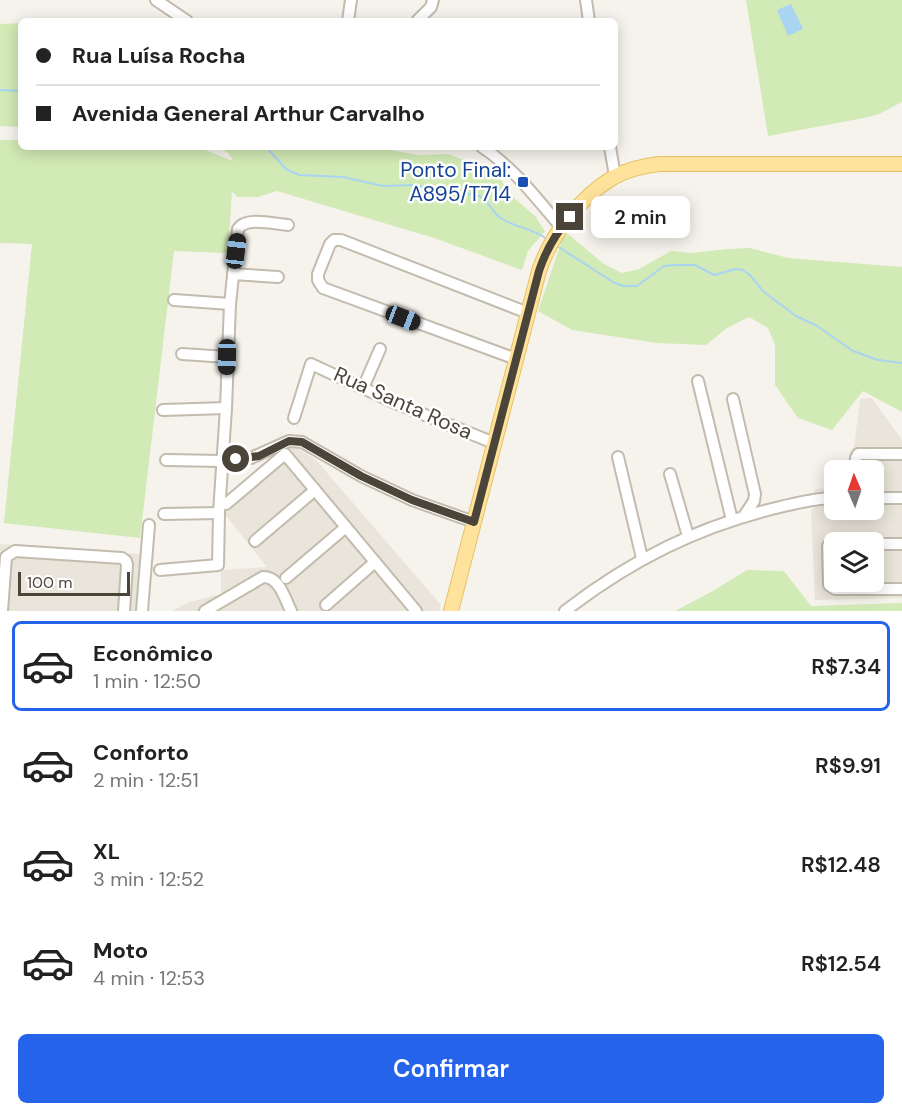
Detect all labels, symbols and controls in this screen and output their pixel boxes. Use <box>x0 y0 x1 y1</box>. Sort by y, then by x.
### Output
text: Rua Luísa Rocha <box>72 41 245 70</box>
text: Avenida General Arthur Carvalho <box>72 99 425 128</box>
place label: Ponto Final: A895/T714 <box>400 156 511 208</box>
marker: Ponto Final: A895/T714 <box>516 175 530 189</box>
callout: 2 min <box>591 196 690 238</box>
route end <box>556 203 583 230</box>
text: 2 min <box>614 204 667 230</box>
car <box>225 232 247 270</box>
car <box>383 303 423 333</box>
car <box>218 339 236 375</box>
street label: Rua Santa Rosa <box>329 360 477 446</box>
route start <box>222 445 249 472</box>
north arrow <box>824 460 884 520</box>
map controls <box>824 460 884 592</box>
button: layers <box>824 532 884 592</box>
scale bar <box>18 569 130 596</box>
text: 100 m <box>27 572 72 593</box>
icon: car <box>21 639 75 693</box>
text: Econômico <box>93 639 213 668</box>
text: R$7.34 <box>811 652 881 681</box>
text: 1 min · 12:50 <box>93 668 201 694</box>
icon: car <box>21 738 75 792</box>
text: Conforto <box>93 738 189 767</box>
text: R$9.91 <box>815 751 881 780</box>
text: 2 min · 12:51 <box>93 767 199 793</box>
icon: car <box>21 837 75 891</box>
text: XL <box>93 837 120 866</box>
text: R$12.48 <box>801 850 881 879</box>
text: 3 min · 12:52 <box>93 866 204 892</box>
icon: car <box>21 936 75 990</box>
text: Moto <box>93 936 148 965</box>
text: R$12.54 <box>801 949 881 978</box>
text: 4 min · 12:53 <box>93 965 205 991</box>
button: Confirmar <box>18 1034 884 1103</box>

